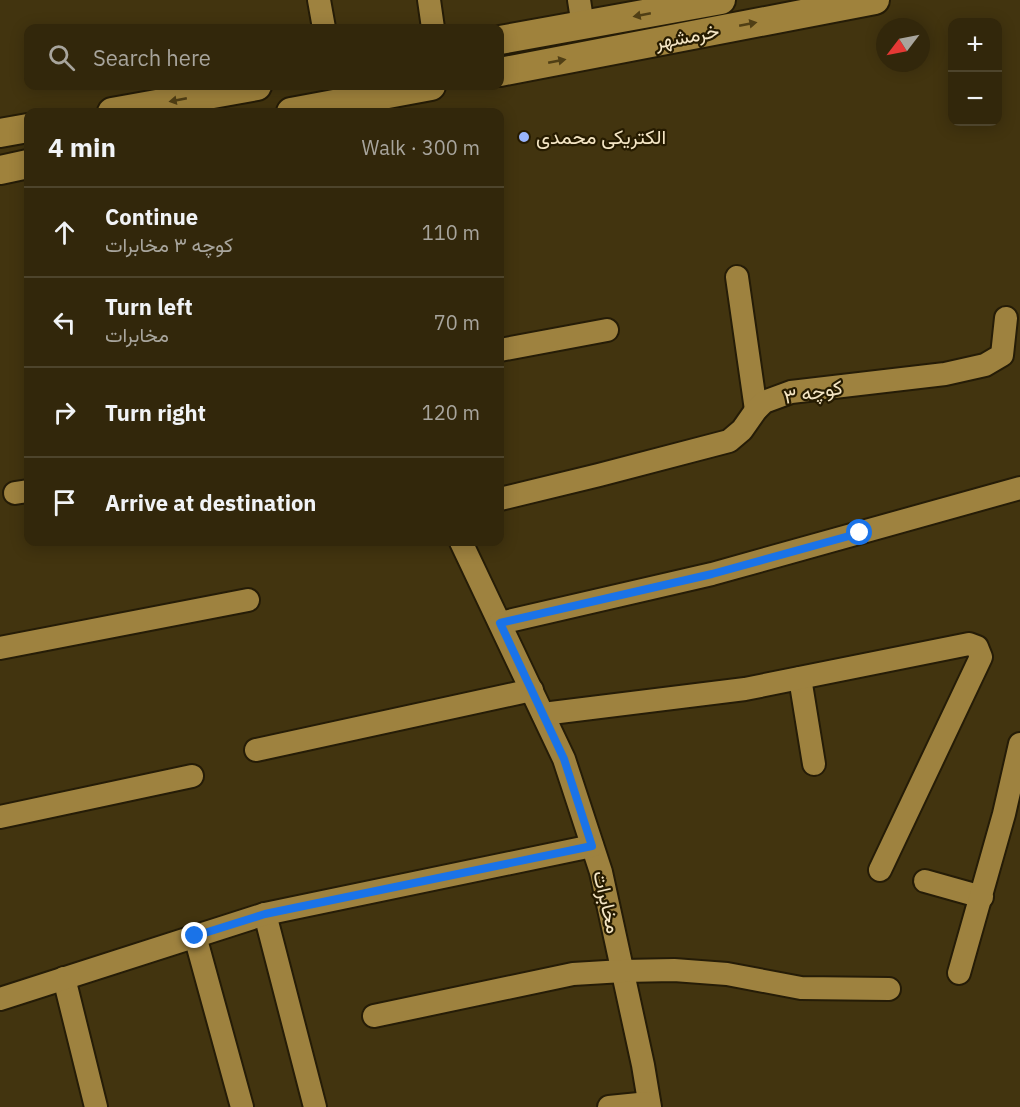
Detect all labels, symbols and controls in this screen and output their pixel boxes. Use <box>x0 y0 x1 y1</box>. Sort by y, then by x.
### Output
one-way arrow <box>633 11 652 20</box>
street label: خرمشهر <box>652 16 721 55</box>
north arrow <box>876 18 930 72</box>
map controls <box>948 18 1002 126</box>
button: + <box>948 18 1002 72</box>
one-way arrow <box>739 19 758 28</box>
search box <box>24 24 504 90</box>
icon: search <box>45 41 78 74</box>
text: Search here <box>93 43 211 72</box>
one-way arrow <box>548 56 567 65</box>
button: − <box>948 72 1002 126</box>
one-way arrow <box>169 96 188 105</box>
place label: الکتریکی محمدی <box>536 123 666 150</box>
text: 4 min <box>48 130 116 164</box>
marker: الکتریکی محمدی <box>517 130 531 144</box>
text: Walk · 300 m <box>362 134 480 161</box>
text: Continue <box>105 202 198 231</box>
icon: ahead <box>48 216 81 249</box>
text: 110 m <box>422 219 480 246</box>
text: کوچه ۳ مخابرات <box>105 231 233 258</box>
text: Turn left <box>105 292 193 321</box>
icon: left <box>48 306 81 339</box>
text: 70 m <box>434 309 480 336</box>
text: مخابرات <box>105 321 169 348</box>
street label: کوچه ۳ <box>781 373 845 411</box>
icon: right <box>48 396 81 429</box>
text: Turn right <box>105 398 206 427</box>
text: 120 m <box>422 399 480 426</box>
icon: arrive <box>48 486 81 519</box>
text: Arrive at destination <box>105 488 316 517</box>
route start <box>846 519 872 545</box>
street label: مخابرات <box>587 868 628 936</box>
route end <box>181 922 207 948</box>

